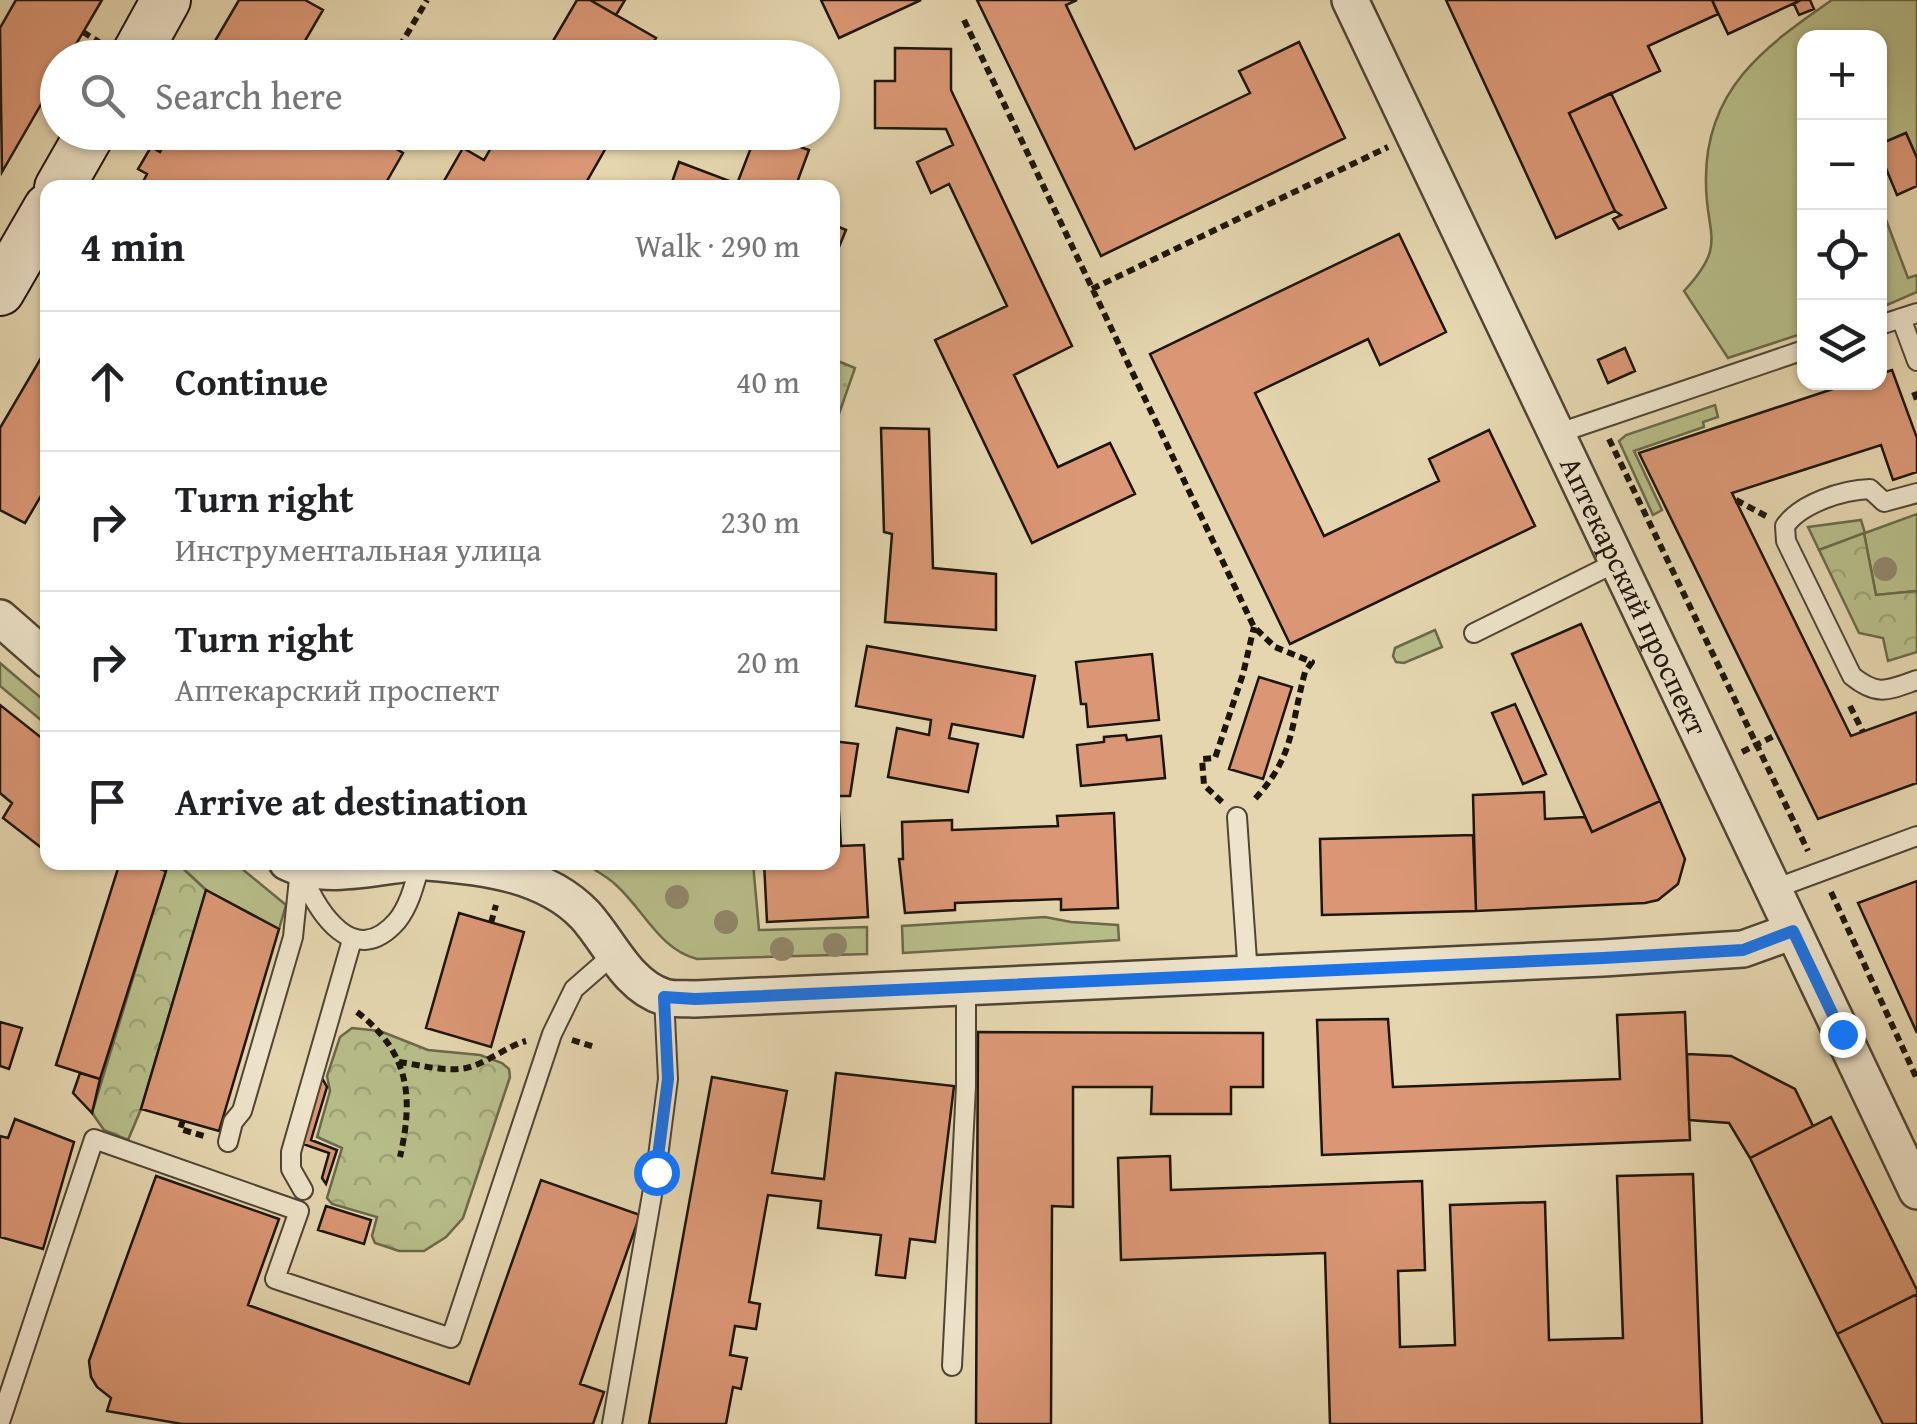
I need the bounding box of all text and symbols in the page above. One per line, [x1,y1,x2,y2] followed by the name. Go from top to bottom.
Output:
[1797,30,1887,390] map controls
[1797,30,1887,120] button: +
[40,40,840,150] search box
[155,67,343,123] text: Search here
[75,68,130,123] icon: search
[1797,120,1887,210] button: −
[1797,210,1887,300] button: locate
[80,215,185,276] text: 4 min
[635,222,800,269] text: Walk · 290 m
[1797,300,1887,390] button: layers
[175,353,328,409] text: Continue
[80,354,135,409] icon: ahead
[736,358,800,405] text: 40 m
[1549,449,1720,743] street label: Аптекарский проспект
[175,470,354,526] text: Turn right
[80,494,135,549] icon: right
[721,498,800,545] text: 230 m
[175,526,542,573] text: Инструментальная улица
[175,610,354,666] text: Turn right
[80,634,135,689] icon: right
[736,638,800,685] text: 20 m
[175,666,499,713] text: Аптекарский проспект
[175,773,528,829] text: Arrive at destination
[80,774,135,829] icon: arrive
[1820,1012,1866,1058] route end
[634,1150,680,1196] route start

